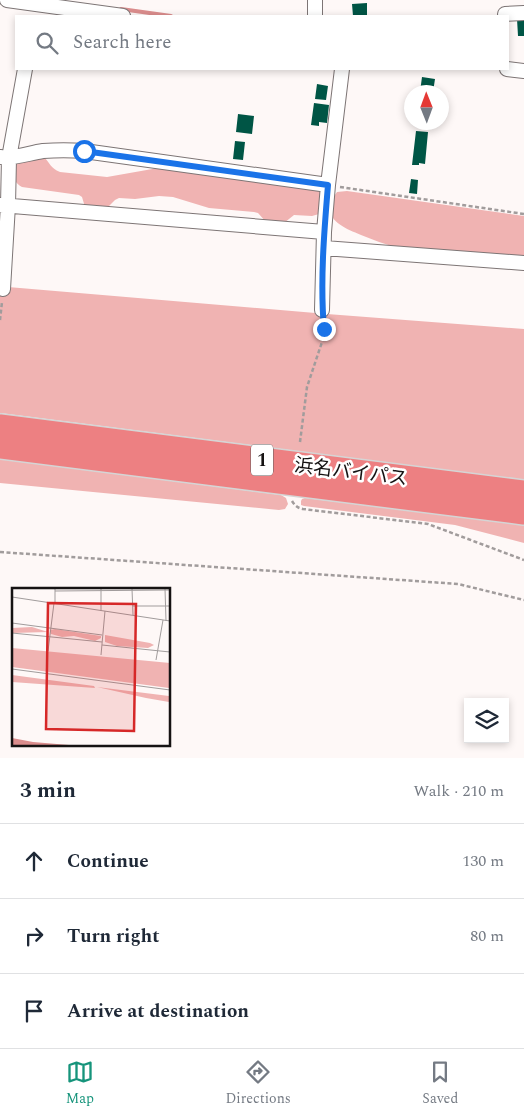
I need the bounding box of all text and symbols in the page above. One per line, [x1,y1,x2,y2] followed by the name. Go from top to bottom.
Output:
[15,15,509,70] search box
[73,28,172,57] text: Search here
[33,29,61,57] icon: search
[404,85,449,130] north arrow
[73,140,96,163] route start
[313,318,336,341] route end
[251,444,273,476] road number: 1
[293,451,409,494] street label: 浜名バイパス
[12,588,170,746] inset map
[464,698,509,743] map controls
[464,698,509,743] button: layers
[20,775,76,807] text: 3 min
[413,779,504,803] text: Walk · 210 m
[20,847,48,875] icon: ahead
[67,847,149,876] text: Continue
[462,849,504,873] text: 130 m
[20,922,48,950] icon: right
[67,922,160,951] text: Turn right
[470,924,504,948] text: 80 m
[20,997,48,1025] icon: arrive
[67,997,249,1026] text: Arrive at destination
[66,1058,94,1109] tab: Map
[225,1058,291,1109] tab: Directions
[422,1058,458,1109] tab: Saved

